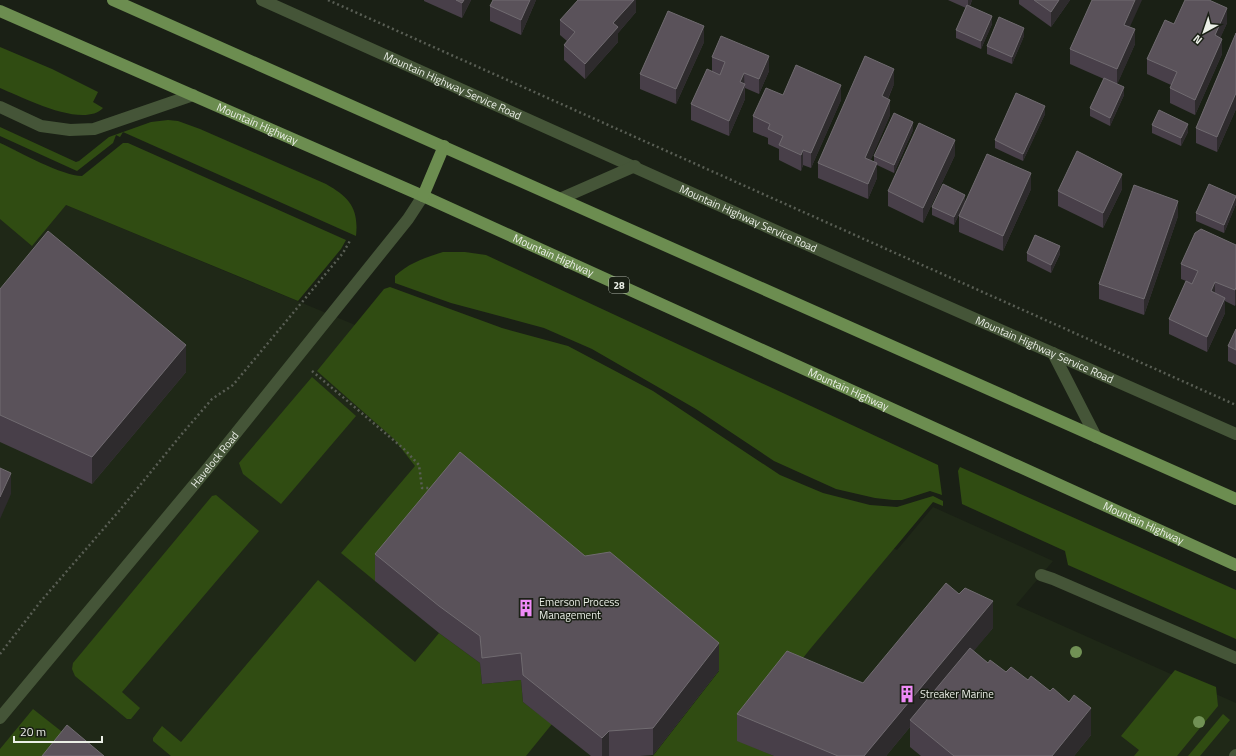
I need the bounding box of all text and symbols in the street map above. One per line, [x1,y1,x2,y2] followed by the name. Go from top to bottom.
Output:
[1184,12,1224,52] north arrow
[1190,31,1206,48] text: N
[381,48,524,124] street label: Mountain Highway Service Road
[214,99,301,149] street label: Mountain Highway
[677,180,820,256] street label: Mountain Highway Service Road
[510,230,597,281] street label: Mountain Highway
[609,277,629,293] road number: 28
[973,312,1116,387] street label: Mountain Highway Service Road
[805,364,892,415] street label: Mountain Highway
[187,428,243,491] street label: Havelock Road
[1100,498,1187,549] street label: Mountain Highway
[539,594,619,623] place label: Emerson Process Management
[516,598,536,618] building icon: Emerson Process Management
[897,684,917,704] building icon: Streaker Marine
[920,686,994,702] place label: Streaker Marine
[14,718,102,744] scale bar
[20,722,46,741] text: 20 m

